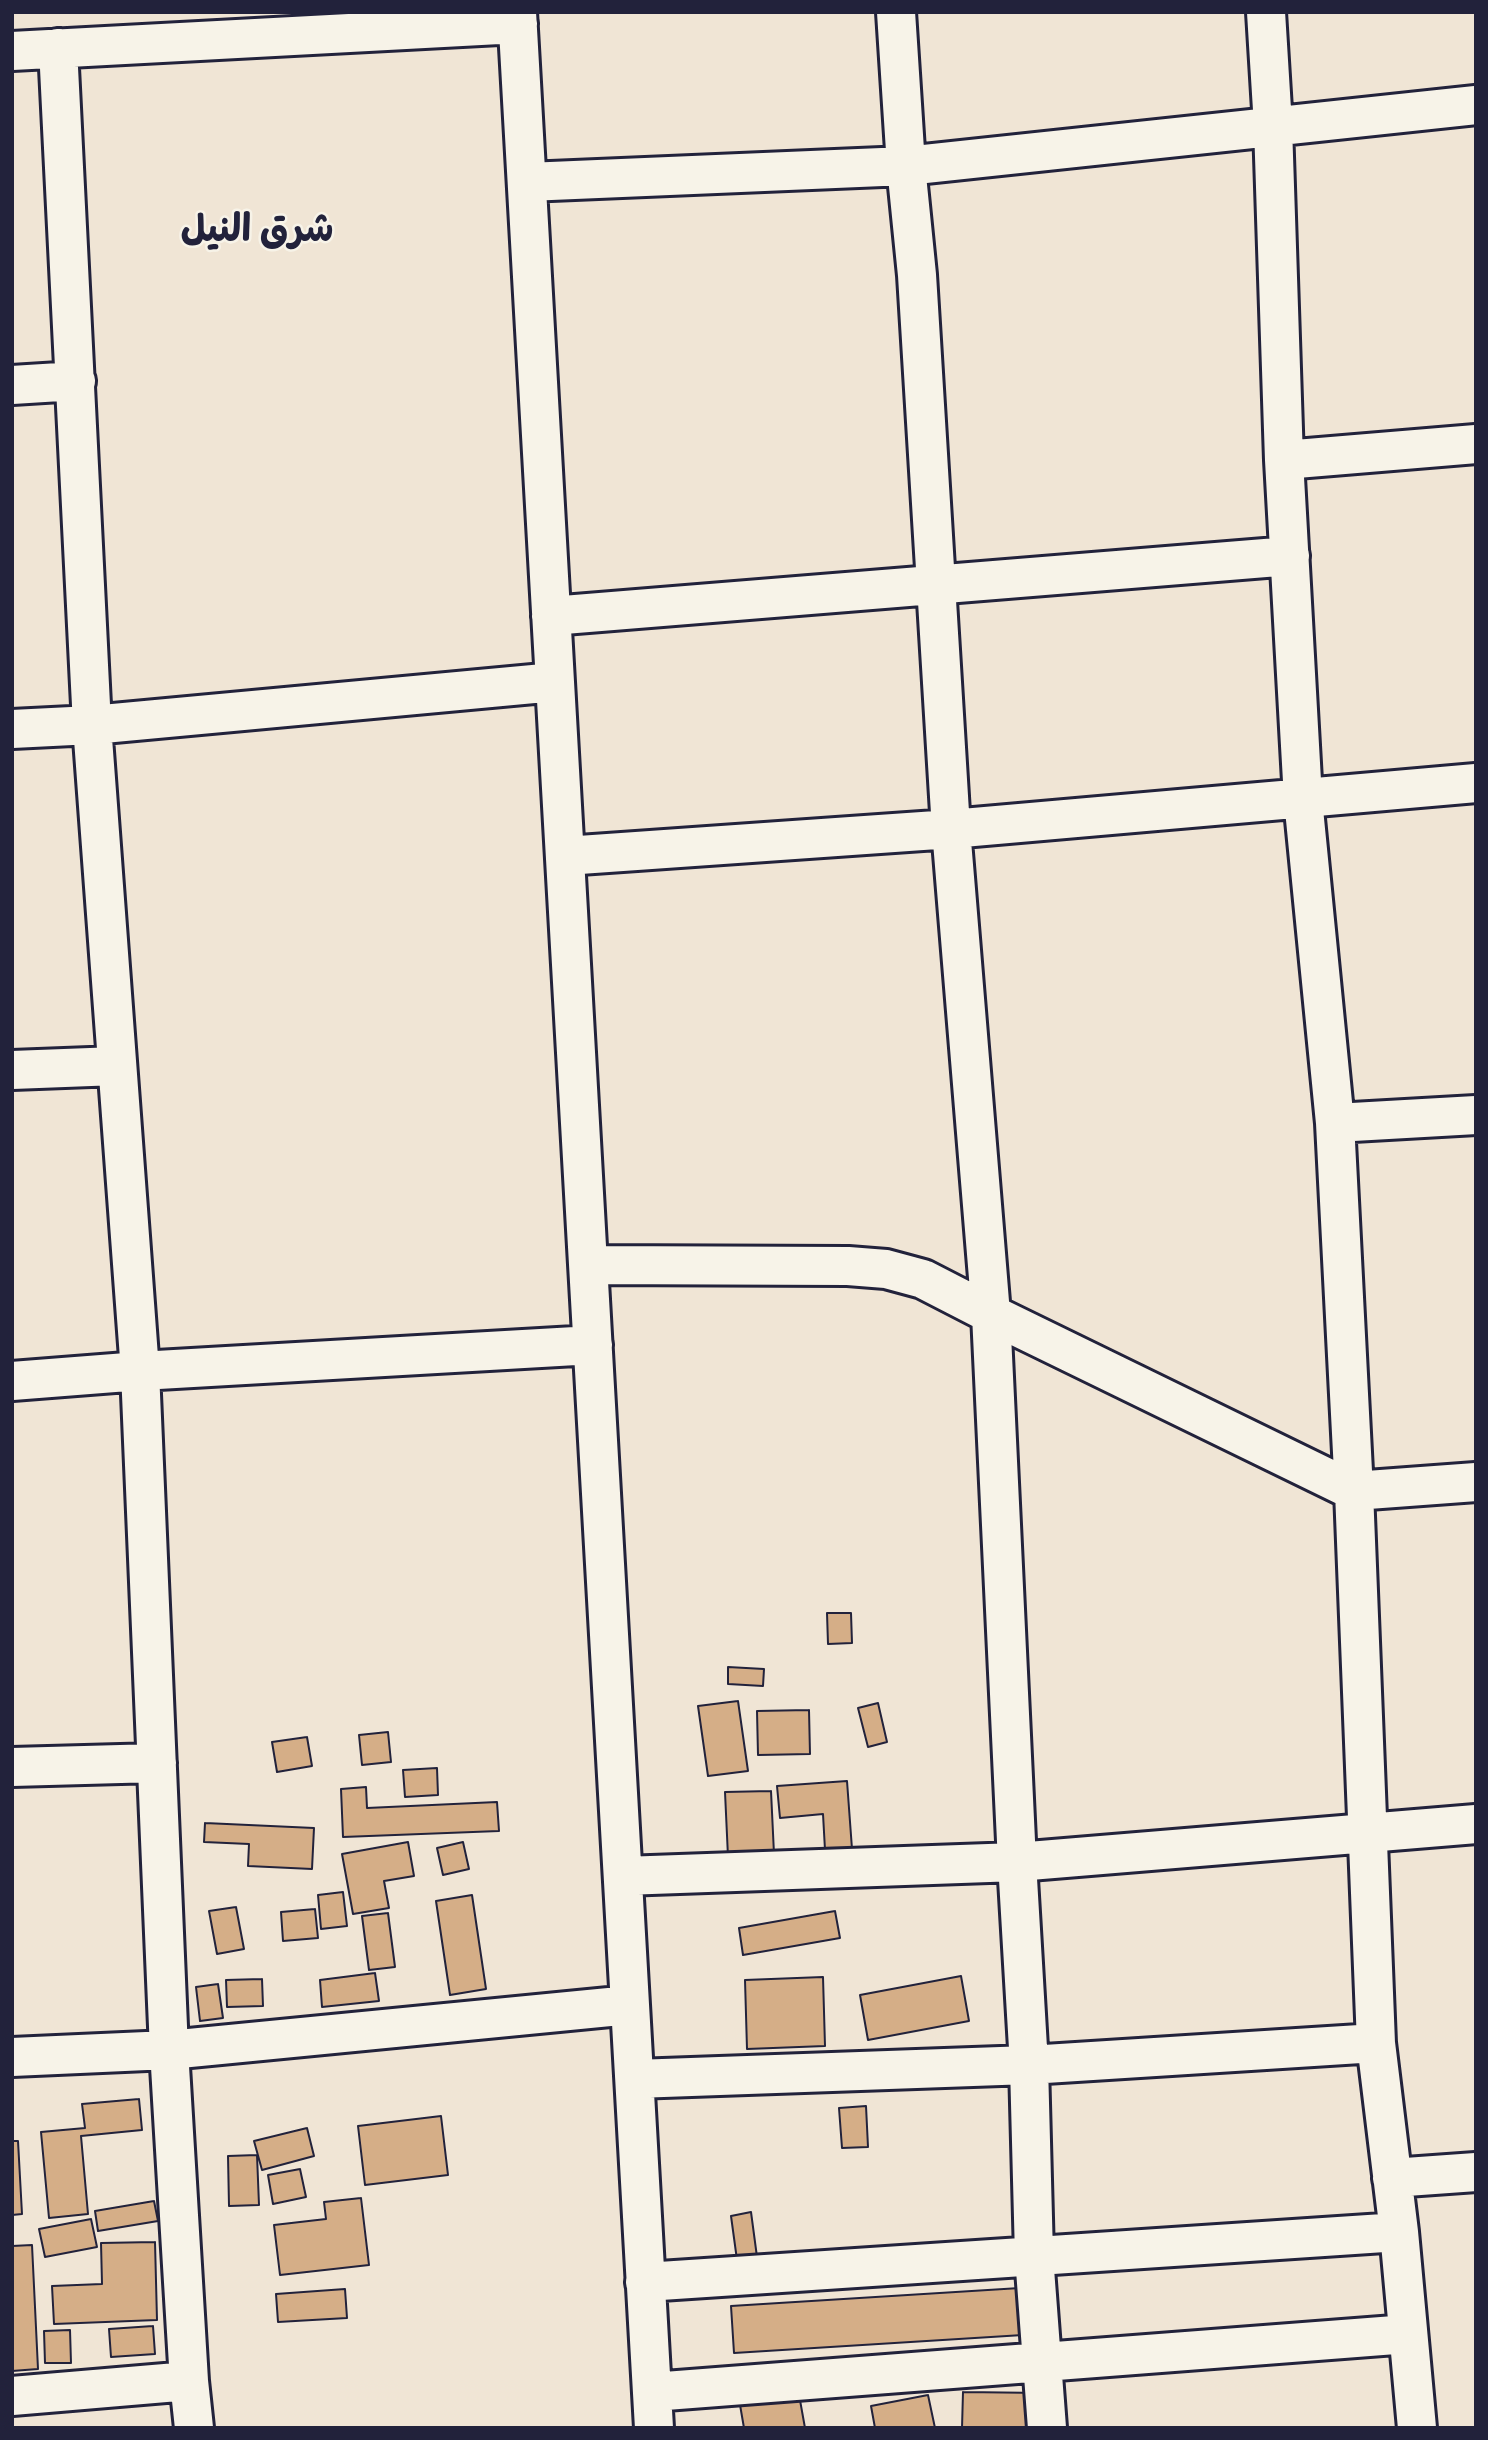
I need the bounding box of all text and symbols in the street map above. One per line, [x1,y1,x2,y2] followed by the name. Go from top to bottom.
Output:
[180,213,334,259] district label: شرق النيل

